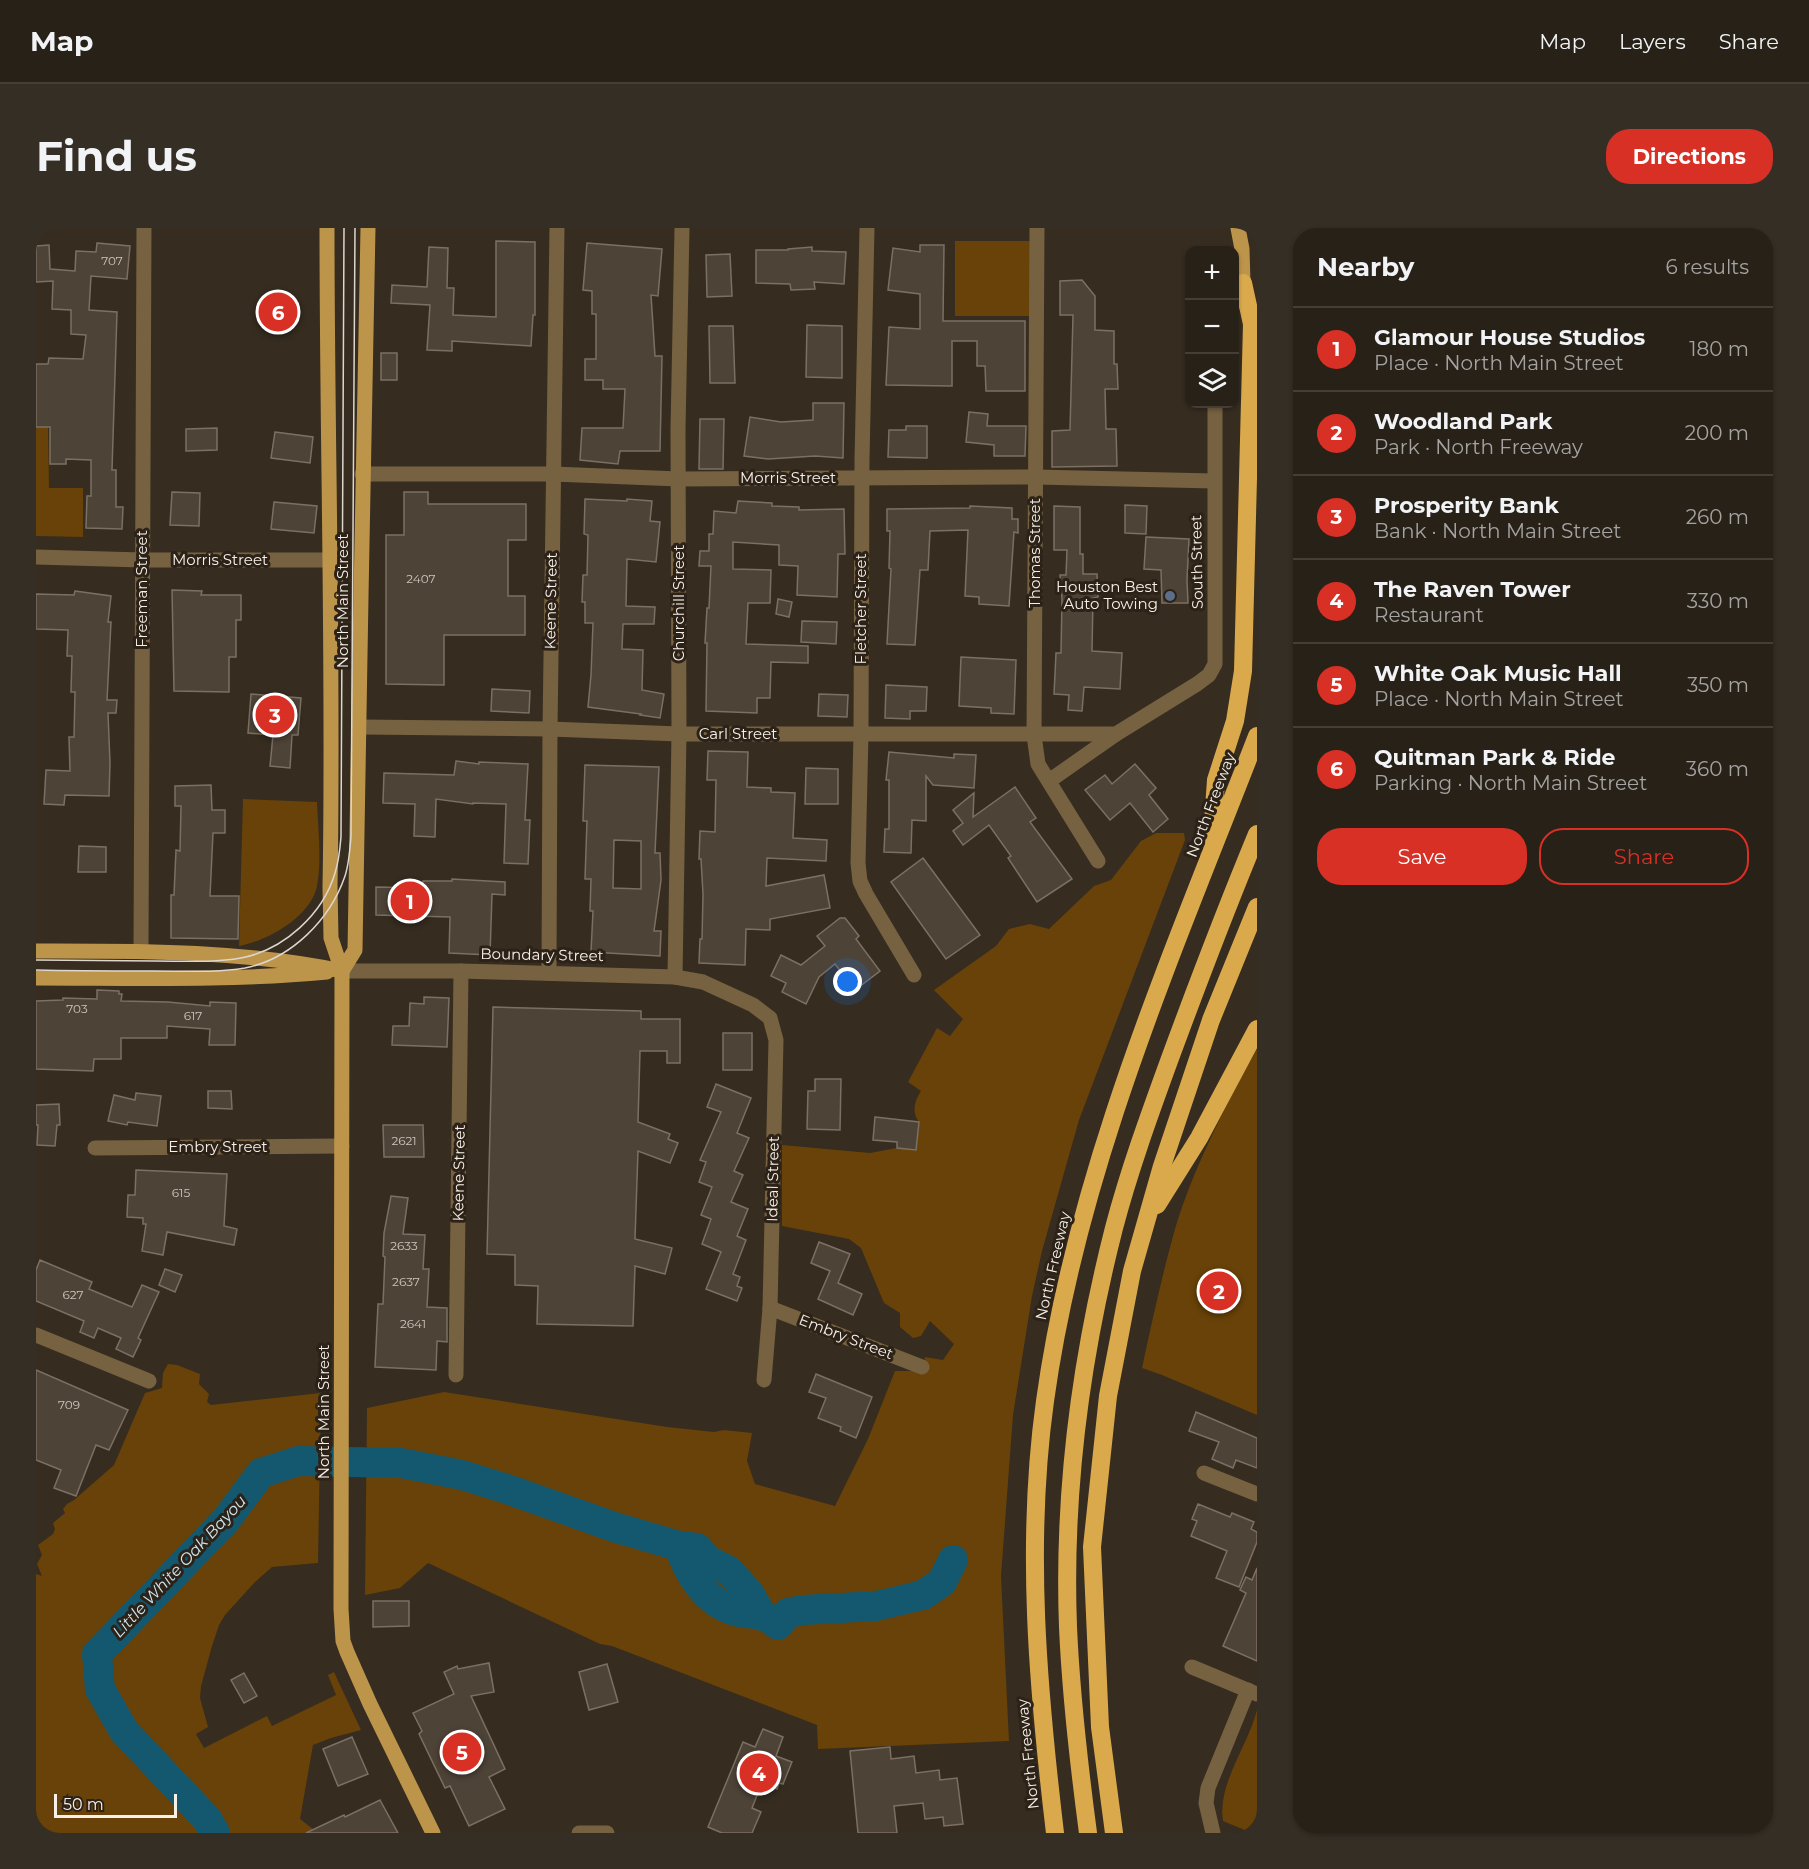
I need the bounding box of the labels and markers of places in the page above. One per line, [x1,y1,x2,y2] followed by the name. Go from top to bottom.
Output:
[258,290,298,334] pin: 6
[1056,577,1158,613] place label: Houston Best Auto Towing
[1163,589,1177,603] marker: Houston Best Auto Towing
[256,692,294,738] pin: 3
[390,878,430,924] pin: 1
[1200,1268,1238,1314] pin: 2
[442,1730,482,1774] pin: 5
[740,1750,778,1796] pin: 4

